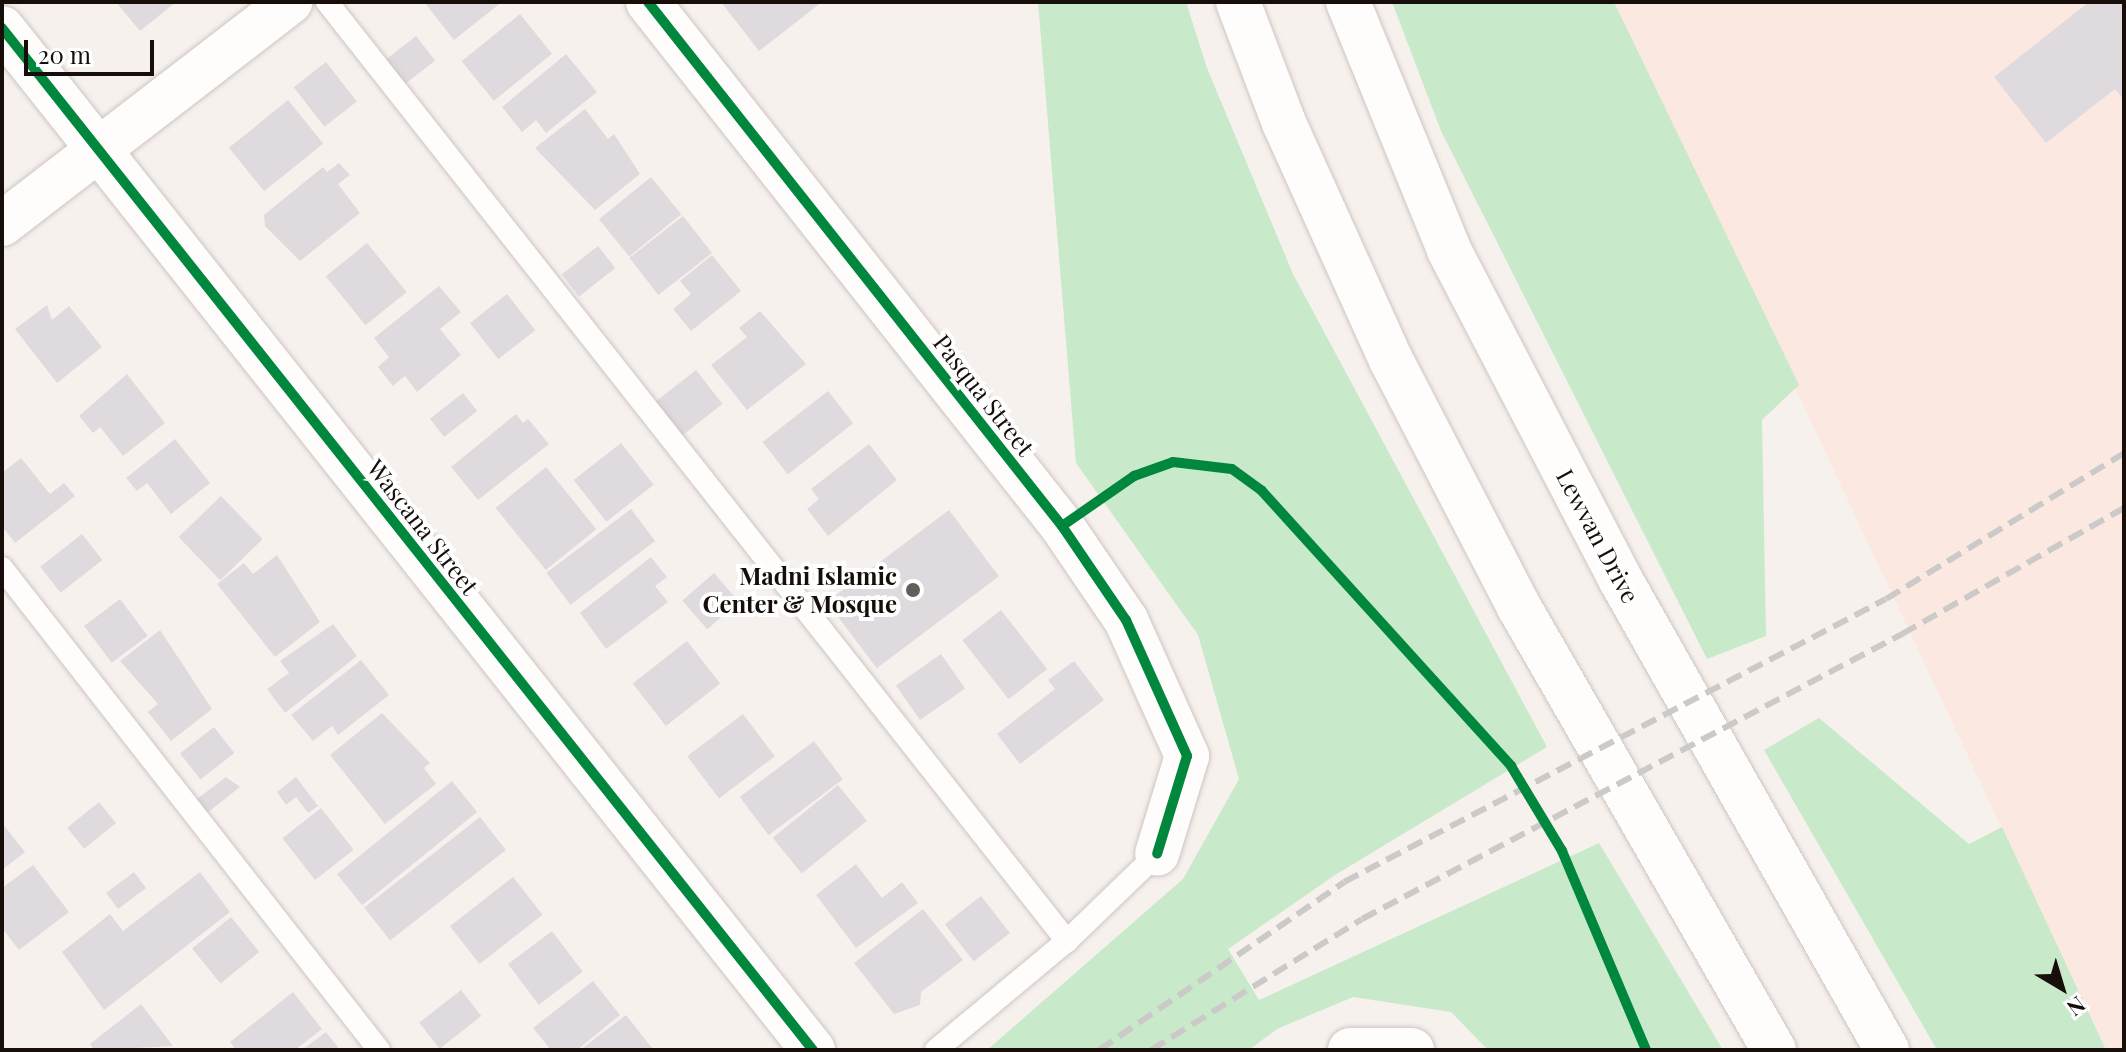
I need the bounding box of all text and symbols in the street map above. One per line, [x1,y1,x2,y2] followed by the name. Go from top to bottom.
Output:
[28,24,158,74] scale bar
[38,38,91,70] text: 20 m
[928,328,1040,462] street label: Pasqua Street
[361,454,485,600] street label: Wascana Street
[1551,464,1645,608] street label: Lewvan Drive
[702,562,897,618] place label: Madni Islamic Center & Mosque
[904,581,922,599] marker: Madni Islamic Center & Mosque
[2022,948,2102,1028] north arrow
[2061,990,2092,1024] text: N

